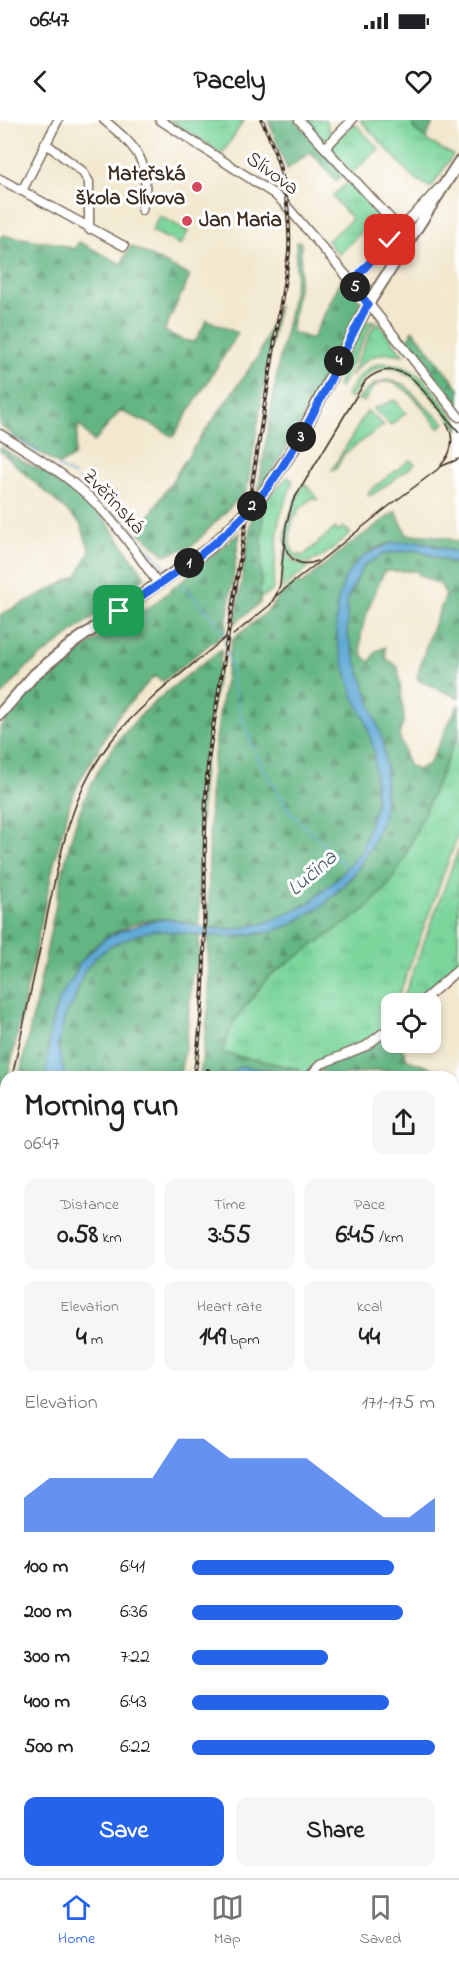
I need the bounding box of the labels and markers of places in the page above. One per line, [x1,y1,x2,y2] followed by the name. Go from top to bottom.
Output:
[75,160,185,214] place label: Mateřská škola Slívova
[190,180,204,194] marker: Mateřská škola Slívova
[199,206,282,236] place label: Jan Maria
[180,214,194,228] marker: Jan Maria
[364,214,415,265] pin
[340,272,370,302] pin: 5
[324,346,354,376] pin: 4
[286,422,316,452] pin: 3
[237,491,267,521] pin: 2
[174,548,204,578] pin: 1
[93,585,144,636] pin

